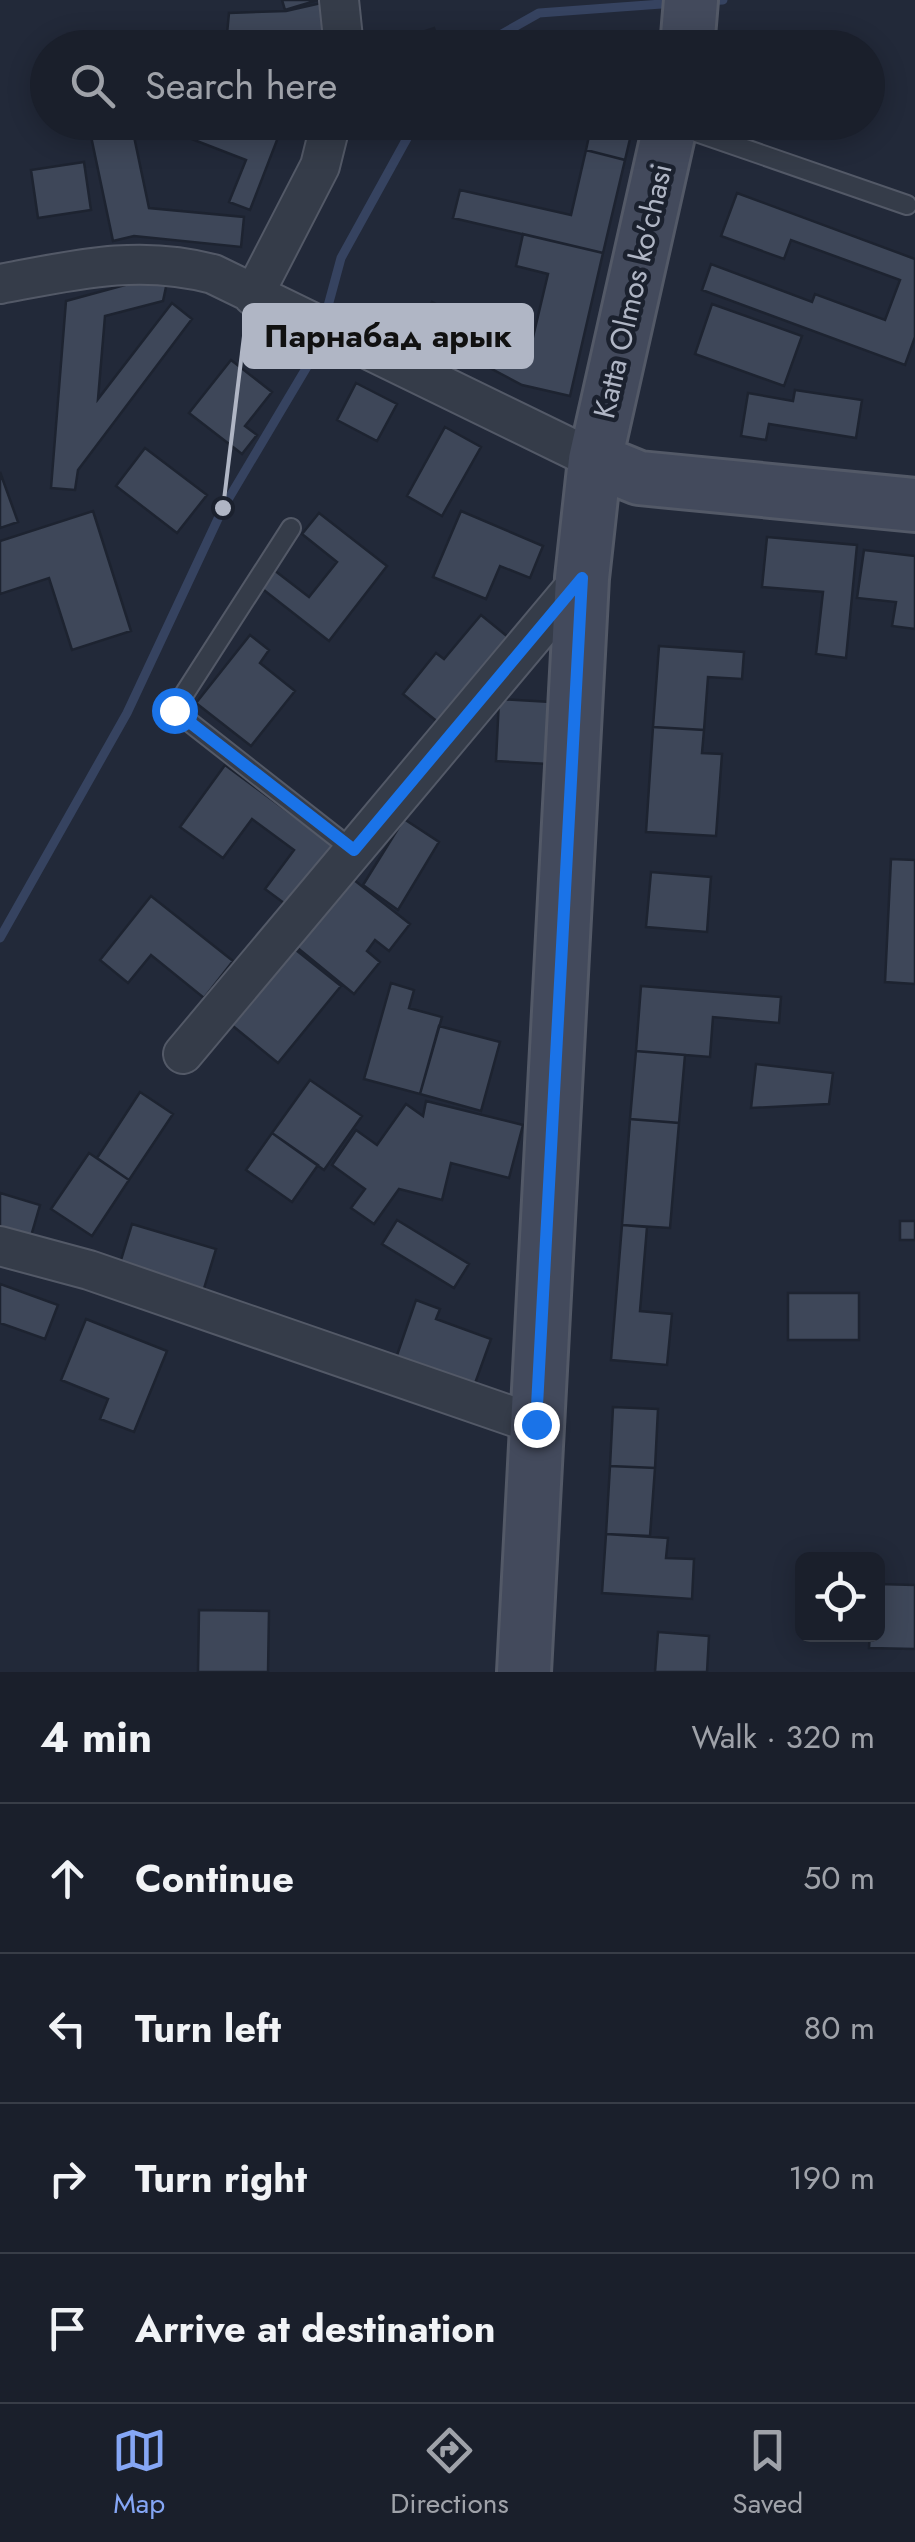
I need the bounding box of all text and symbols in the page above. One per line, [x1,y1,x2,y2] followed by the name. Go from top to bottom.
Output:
[30,30,885,140] search box
[65,58,120,113] icon: search
[145,58,337,113] text: Search here
[582,159,683,423] street label: Katta Olmos ko'chasi
[244,305,532,367] callout: Парнабад арык
[264,313,513,359] text: Парнабад арык
[152,688,198,734] route start
[514,1402,560,1448] route end
[795,1552,885,1642] map controls
[795,1552,885,1642] button: locate
[40,1707,152,1768] text: 4 min
[691,1714,875,1760] text: Walk · 320 m
[40,1851,95,1906] icon: ahead
[135,1851,294,1906] text: Continue
[803,1855,875,1901] text: 50 m
[40,2001,95,2056] icon: left
[135,2001,281,2056] text: Turn left
[804,2005,875,2051] text: 80 m
[40,2151,95,2206] icon: right
[135,2151,307,2206] text: Turn right
[788,2155,875,2201] text: 190 m
[40,2301,95,2356] icon: arrive
[135,2301,496,2356] text: Arrive at destination
[112,2423,167,2524] tab: Map
[390,2423,509,2524] tab: Directions
[732,2423,803,2524] tab: Saved

